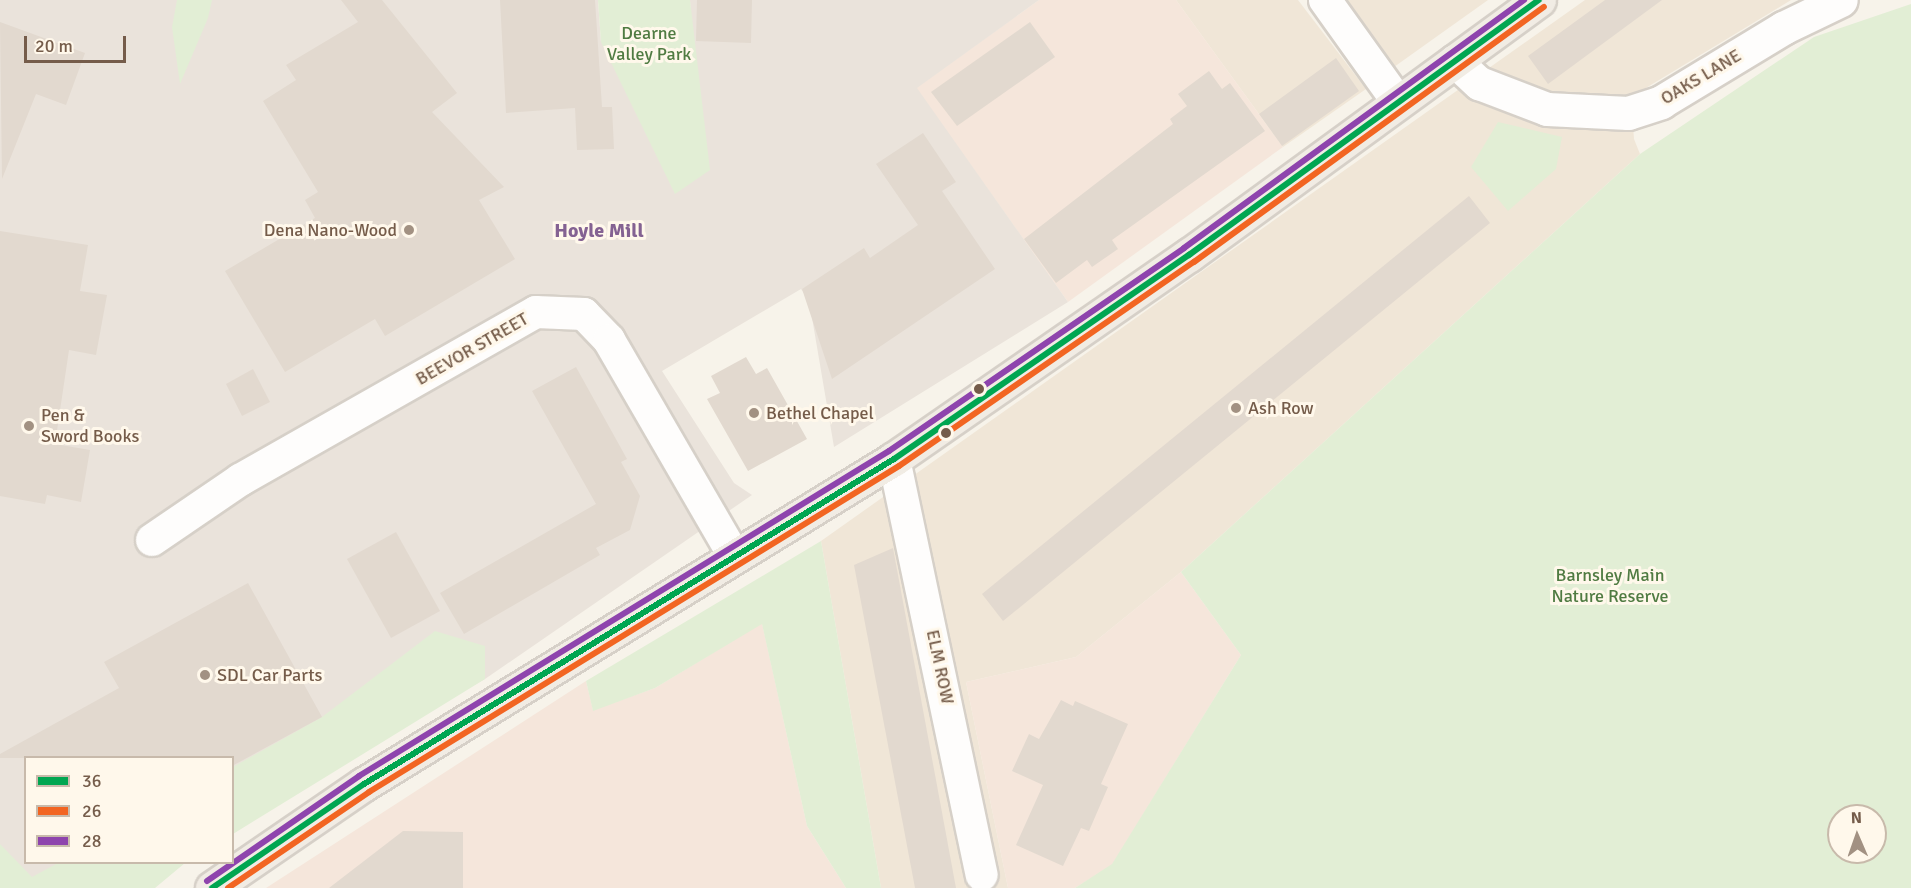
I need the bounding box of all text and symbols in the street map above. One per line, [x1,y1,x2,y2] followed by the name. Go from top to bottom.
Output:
[607,23,691,66] park label: Dearne Valley Park
[27,24,129,62] scale bar
[35,35,73,57] text: 20 m
[1657,45,1745,109] street label: OAKS LANE
[554,218,644,242] district label: Hoyle Mill
[264,219,397,241] place label: Dena Nano-Wood
[402,223,416,237] marker: Dena Nano-Wood
[412,308,532,390] street label: BEEVOR STREET
[973,383,985,395] unlabelled marker
[1248,397,1313,419] place label: Ash Row
[1229,401,1243,415] marker: Ash Row
[766,402,874,424] place label: Bethel Chapel
[41,405,139,448] place label: Pen & Sword Books
[747,406,761,420] marker: Bethel Chapel
[22,419,36,433] marker: Pen & Sword Books
[940,427,952,439] unlabelled marker
[1551,565,1669,608] park label: Barnsley Main Nature Reserve
[922,628,958,706] street label: ELM ROW
[217,664,322,686] place label: SDL Car Parts
[198,668,212,682] marker: SDL Car Parts
[24,756,234,864] legend
[82,770,101,792] text: 36
[82,800,101,822] text: 26
[1827,804,1887,864] north arrow
[1851,808,1862,828] text: N
[82,830,101,852] text: 28

